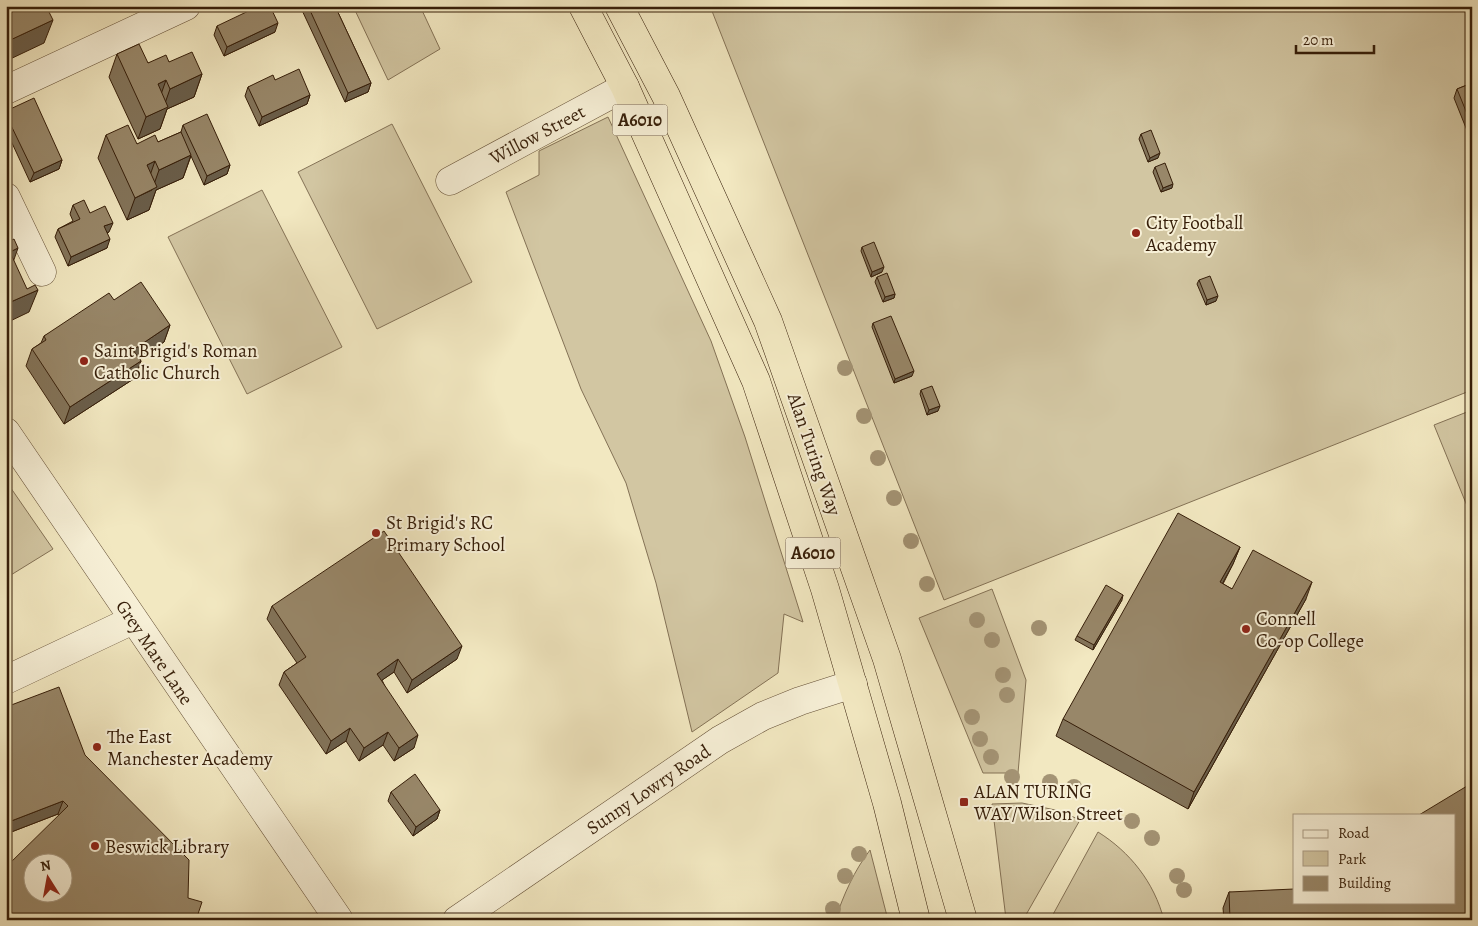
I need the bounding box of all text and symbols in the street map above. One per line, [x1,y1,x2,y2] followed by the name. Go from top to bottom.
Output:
[1296,22,1373,54] scale bar
[1303,30,1334,50] text: 20 m
[484,99,590,171] street label: Willow Street
[612,104,668,136] road number: A6010
[1145,210,1244,258] place label: City Football Academy
[1130,227,1142,239] marker: City Football Academy
[94,338,258,386] place label: Saint Brigid's Roman Catholic Church
[78,355,90,367] marker: Saint Brigid's Roman Catholic Church
[781,389,847,520] street label: Alan Turing Way
[386,510,505,558] place label: St Brigid's RC Primary School
[370,527,382,539] marker: St Brigid's RC Primary School
[786,538,840,568] road number: A6010
[109,595,199,710] street label: Grey Mare Lane
[1256,606,1364,654] place label: Connell Co-op College
[1240,623,1252,635] marker: Connell Co-op College
[107,724,273,772] place label: The East Manchester Academy
[581,738,716,841] street label: Sunny Lowry Road
[91,741,103,753] marker: The East Manchester Academy
[973,779,1123,827] place label: ALAN TURING WAY/Wilson Street
[958,796,970,808] marker: ALAN TURING WAY/Wilson Street
[1293,814,1456,904] legend
[1338,823,1370,843] text: Road
[105,834,229,860] place label: Beswick Library
[89,840,101,852] marker: Beswick Library
[1338,849,1367,869] text: Park
[22,854,72,904] north arrow
[39,855,52,876] text: N
[1338,873,1391,893] text: Building

